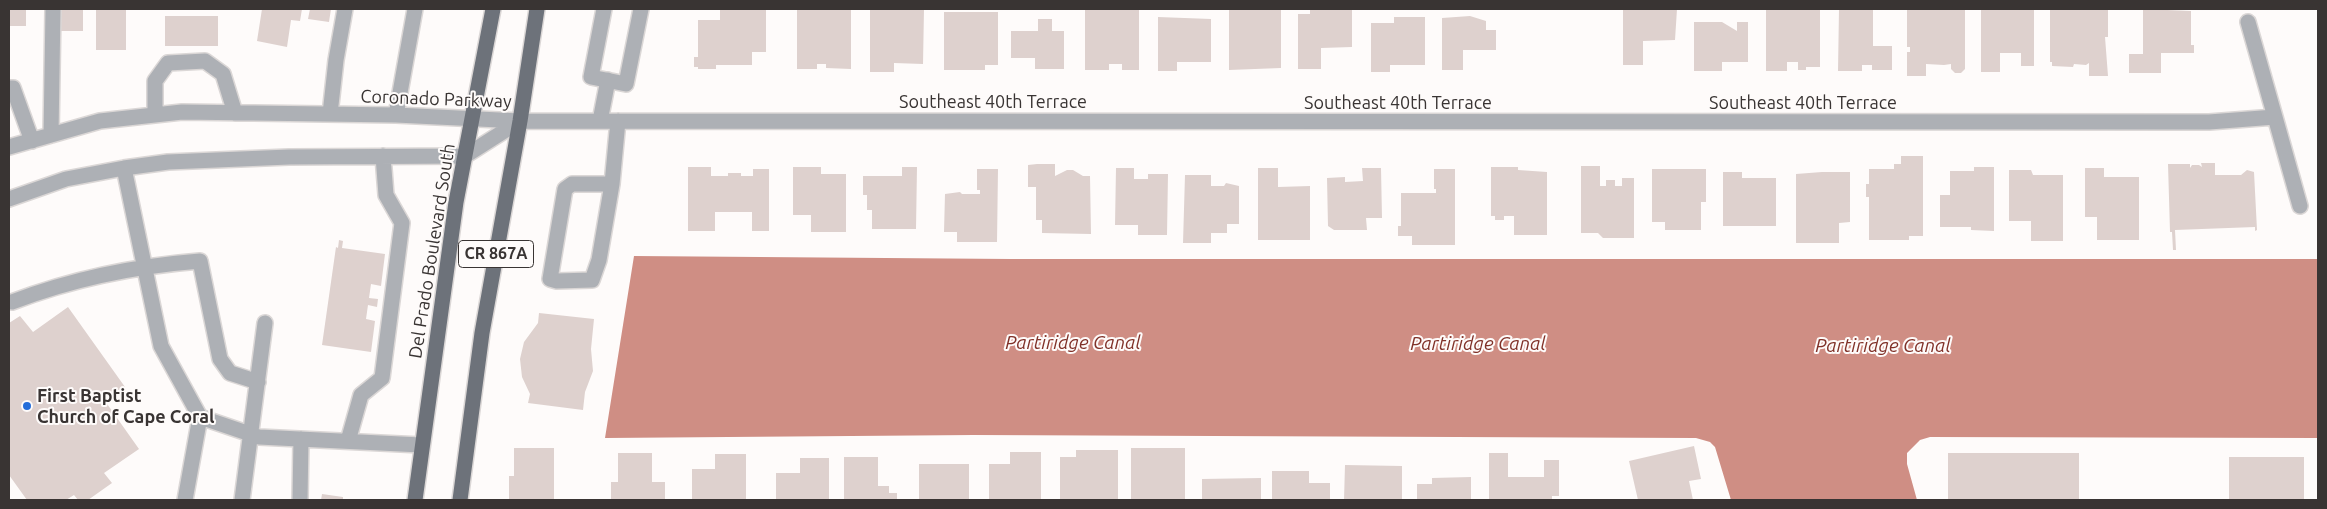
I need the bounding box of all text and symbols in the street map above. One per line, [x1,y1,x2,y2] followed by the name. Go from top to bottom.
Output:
[360,86,512,112] street label: Coronado Parkway
[899,91,1087,113] street label: Southeast 40th Terrace
[1304,92,1492,114] street label: Southeast 40th Terrace
[1709,92,1897,114] street label: Southeast 40th Terrace
[404,142,460,360] street label: Del Prado Boulevard South
[458,240,534,268] road number: CR 867A
[1005,332,1141,354] water label: Partiridge Canal
[1410,333,1546,355] water label: Partiridge Canal
[1815,335,1951,357] water label: Partiridge Canal
[37,385,214,428] place label: First Baptist Church of Cape Coral
[21,400,33,412] marker: First Baptist Church of Cape Coral

